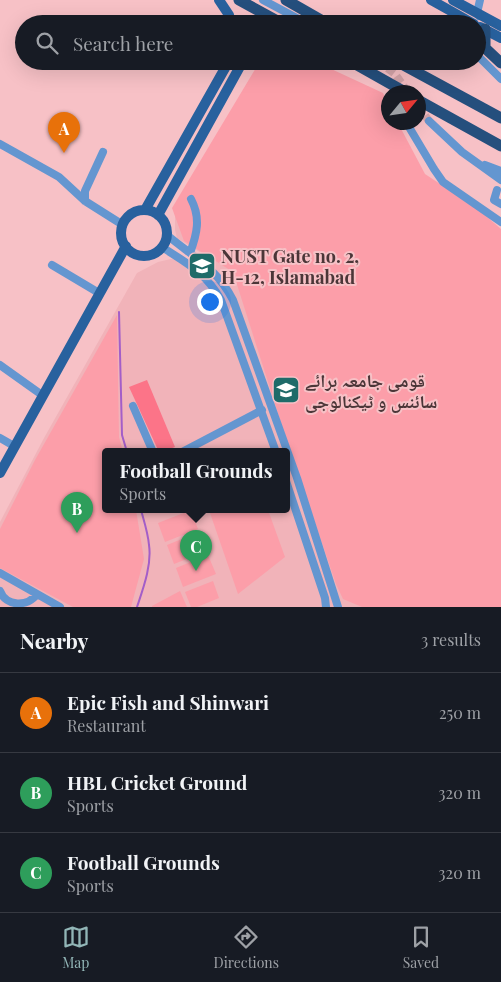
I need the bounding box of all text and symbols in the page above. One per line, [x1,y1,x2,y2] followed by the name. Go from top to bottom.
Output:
[15,15,486,70] search box
[33,29,61,57] icon: search
[73,30,173,56] text: Search here
[381,85,426,130] north arrow
[48,112,80,153] pin: A
[221,244,359,289] place label: NUST Gate no. 2, H-12, Islamabad
[187,251,217,281] school or university icon: NUST Gate no. 2, H-12, Islamabad
[197,289,223,315] your location
[305,368,437,413] place label: قومی جامعہ برائے سائنس و ٹیکنالوجی
[271,375,301,405] school or university icon: قومی جامعہ برائے سائنس و ٹیکنالوجی
[102,448,290,513] popup
[120,457,272,483] text: Football Grounds
[120,483,166,504] text: Sports
[61,492,93,533] pin: B
[180,530,212,571] pin: C
[20,626,89,654] text: Nearby
[421,629,481,650] text: 3 results
[67,689,269,715] text: Epic Fish and Shinwari
[31,702,41,723] text: A
[439,702,481,723] text: 250 m
[67,715,146,736] text: Restaurant
[67,769,247,795] text: HBL Cricket Ground
[31,782,41,803] text: B
[438,782,481,803] text: 320 m
[67,795,114,816] text: Sports
[67,849,220,875] text: Football Grounds
[30,862,42,883] text: C
[438,862,481,883] text: 320 m
[67,875,114,896] text: Sports
[62,923,90,972] tab: Map
[214,923,279,972] tab: Directions
[403,923,439,972] tab: Saved

